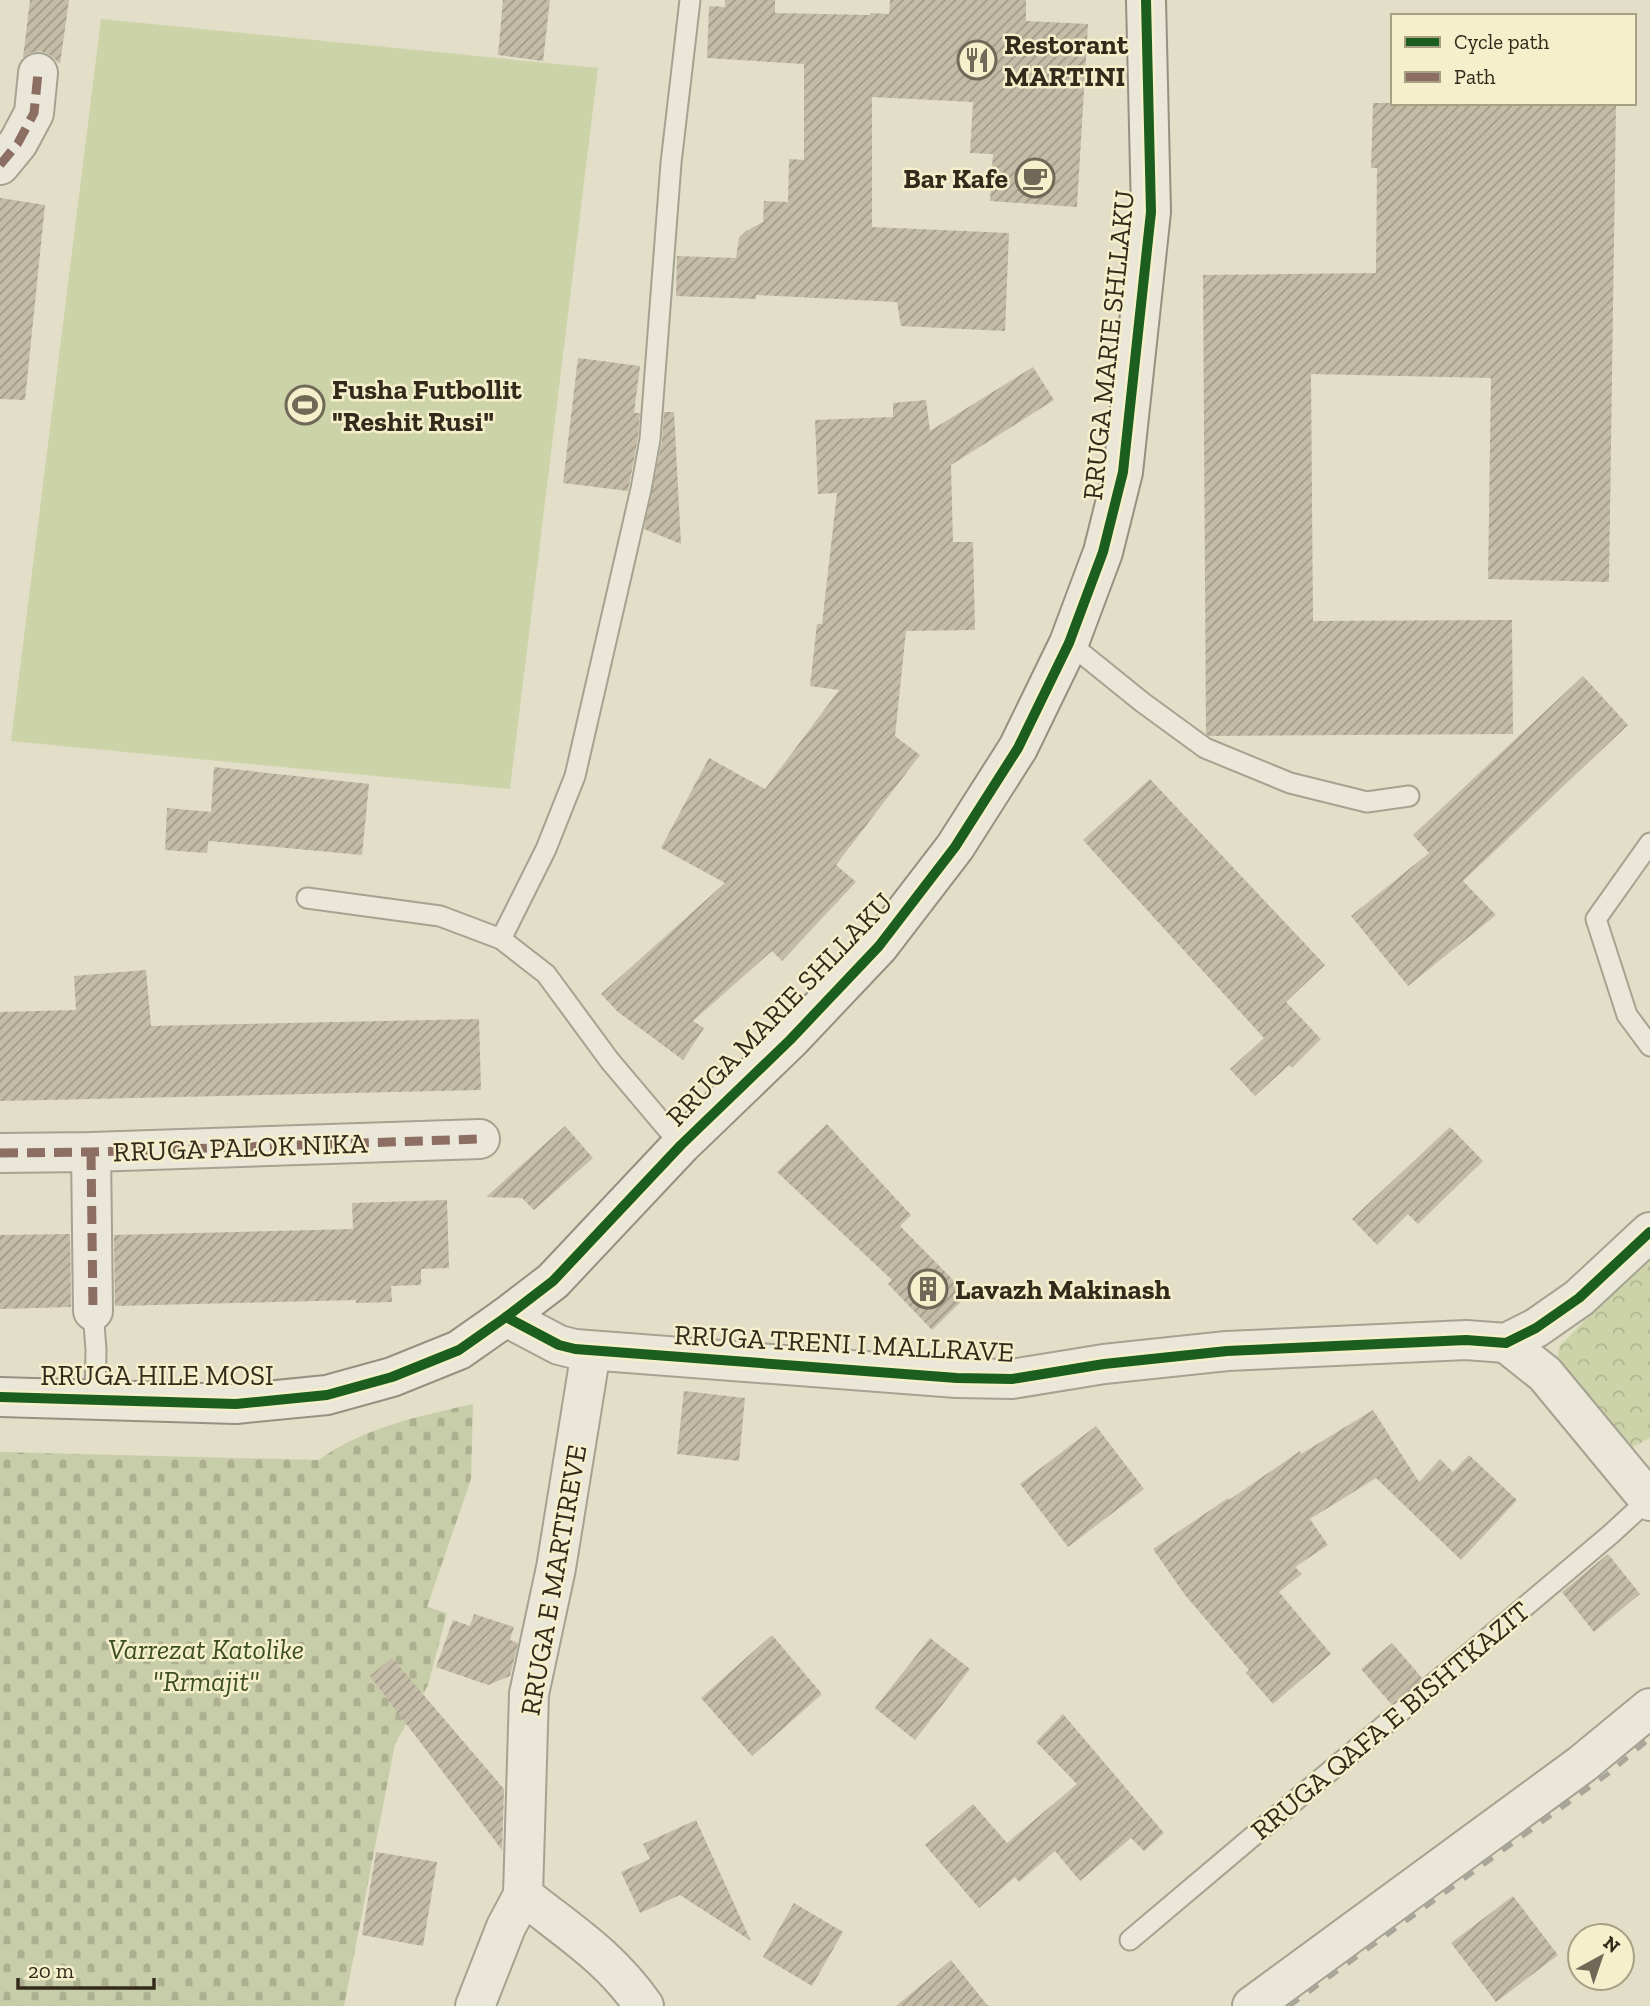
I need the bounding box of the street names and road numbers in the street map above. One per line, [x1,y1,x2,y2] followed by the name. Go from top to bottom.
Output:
[1076,188,1141,502] street label: RRUGA MARIE SHLLAKU
[659,886,899,1133] street label: RRUGA MARIE SHLLAKU
[112,1127,369,1168] street label: RRUGA PALOK NIKA
[673,1318,1015,1369] street label: RRUGA TRENI I MALLRAVE
[40,1359,274,1392] street label: RRUGA HILE MOSI
[513,1442,594,1718] street label: RRUGA E MARTIREVE
[1244,1594,1536,1847] street label: RRUGA QAFA E BISHTKAZIT

